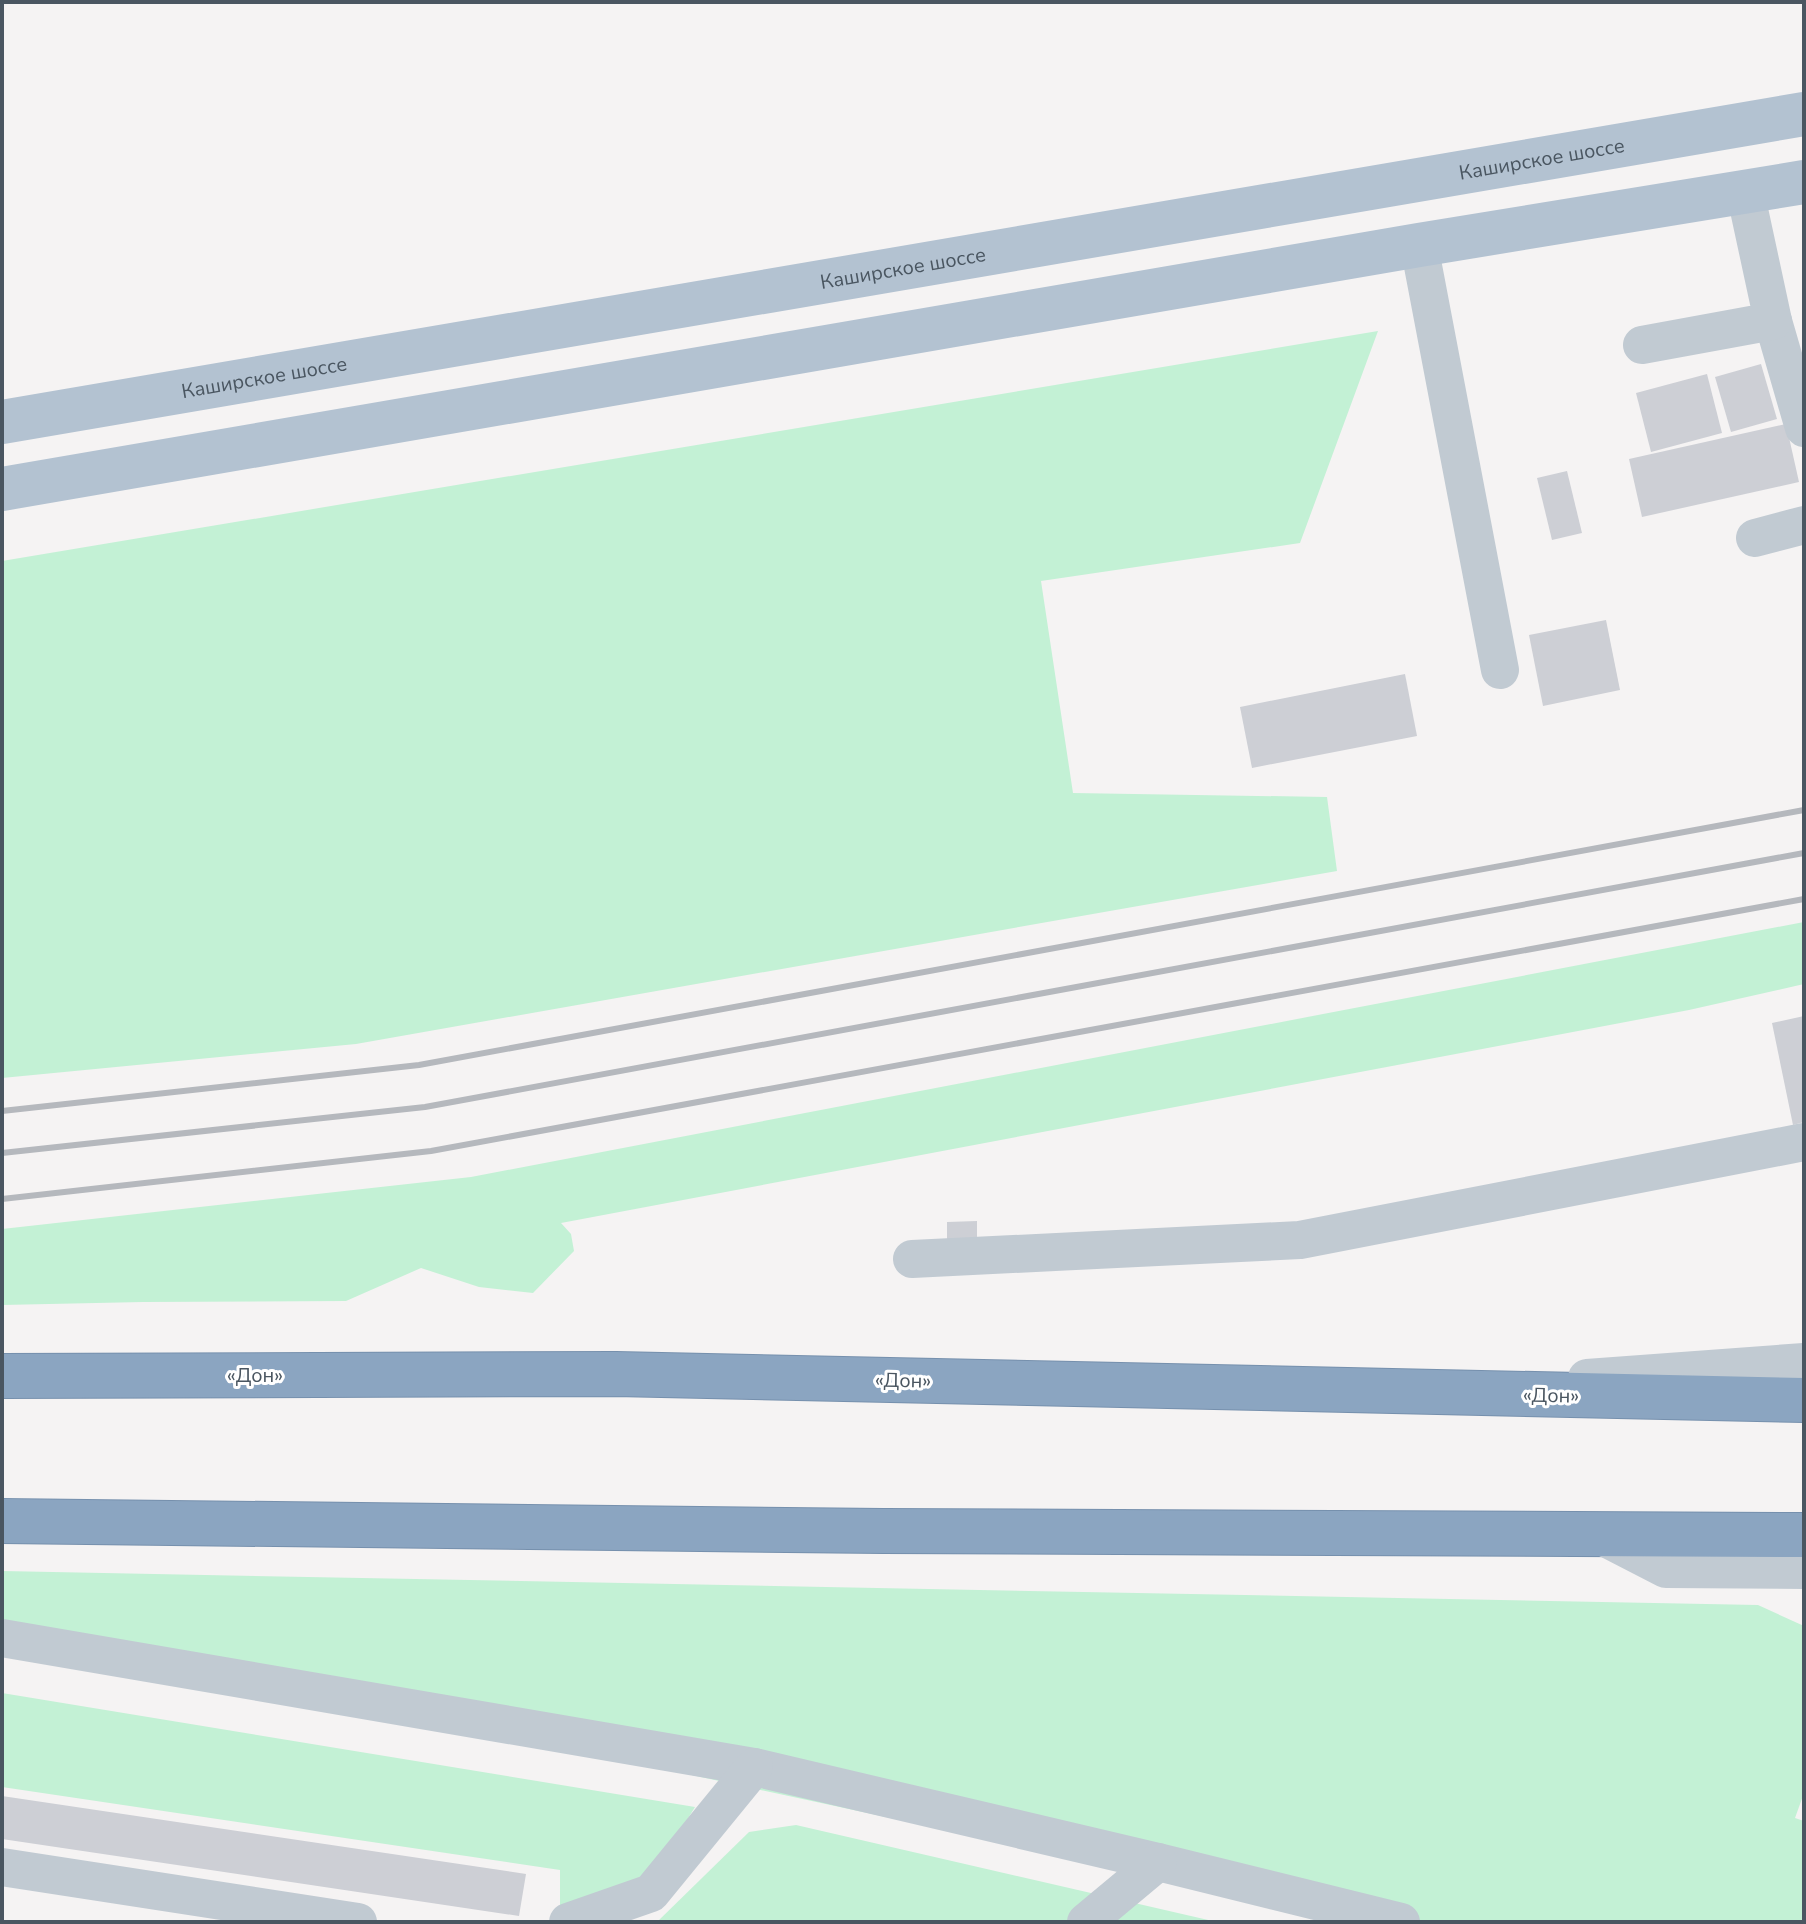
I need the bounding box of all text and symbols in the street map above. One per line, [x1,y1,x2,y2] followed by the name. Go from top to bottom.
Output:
[1457,132,1627,187] street label: Каширское шоссе
[818,241,988,296] street label: Каширское шоссе
[179,350,349,405] street label: Каширское шоссе
[227,1362,283,1389] street label: «Дон»
[875,1367,931,1394] street label: «Дон»
[1523,1382,1579,1409] street label: «Дон»

